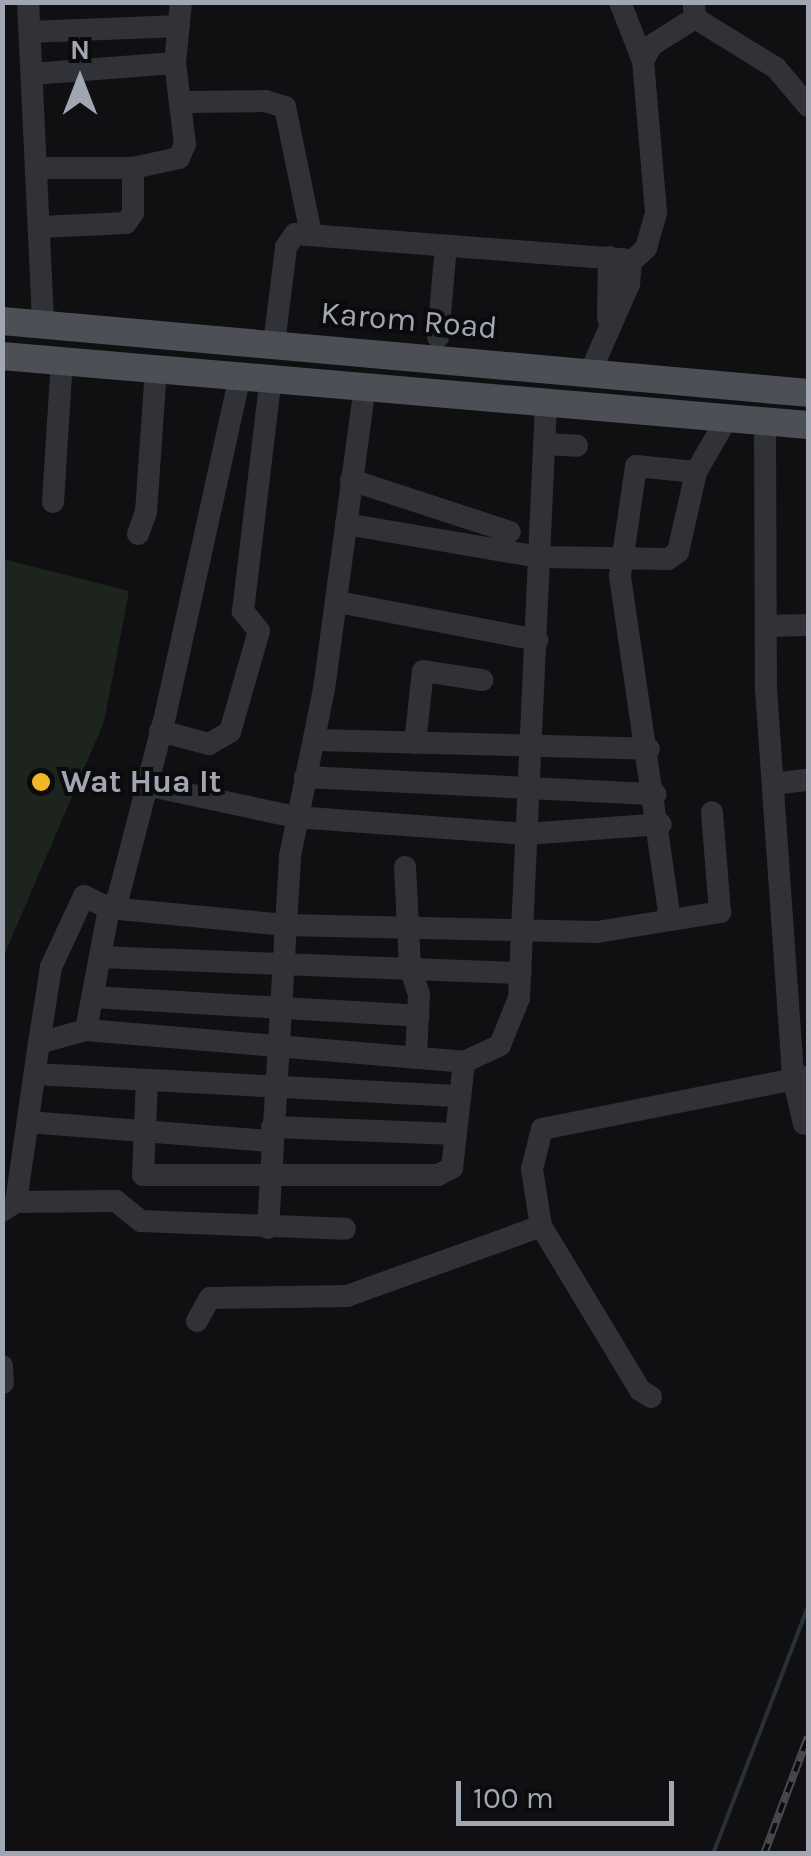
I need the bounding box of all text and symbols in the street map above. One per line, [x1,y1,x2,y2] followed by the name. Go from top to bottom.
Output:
[30,30,130,130] north arrow
[70,33,90,66] text: N
[319,294,499,348] street label: Karom Road
[61,763,221,801] place label: Wat Hua It
[30,771,52,793] marker: Wat Hua It
[461,1761,678,1823] scale bar
[473,1780,554,1816] text: 100 m

